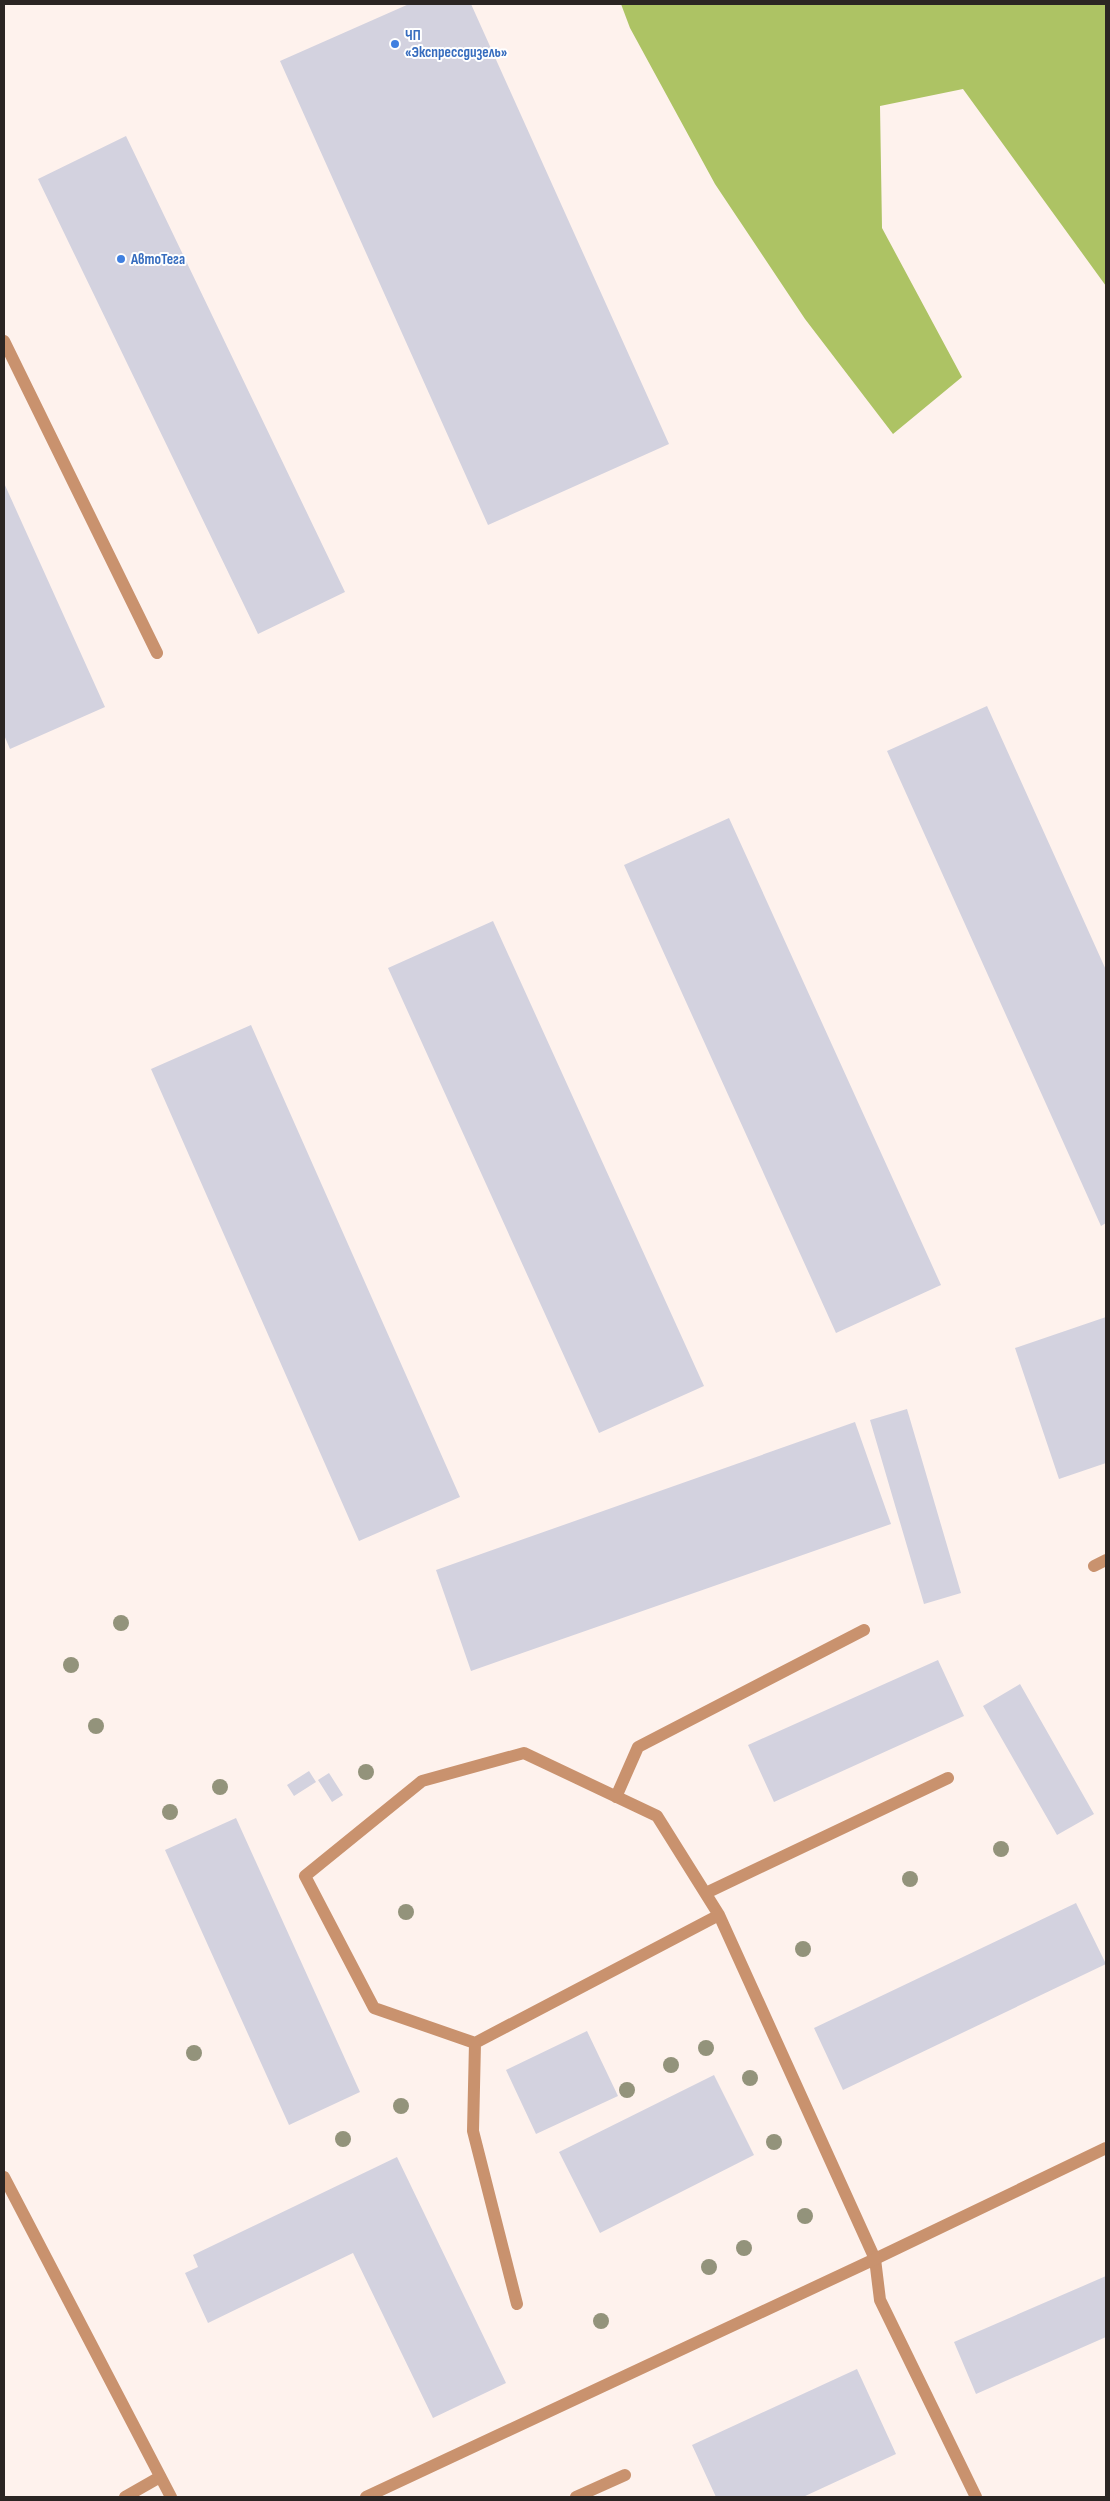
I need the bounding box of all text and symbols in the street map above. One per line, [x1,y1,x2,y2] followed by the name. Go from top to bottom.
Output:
[405,26,508,62] place label: ЧП «Экспрессдизель»
[389,38,401,50] marker: ЧП «Экспрессдизель»
[130,250,185,269] place label: АвтоТега
[115,253,127,265] marker: АвтоТега

